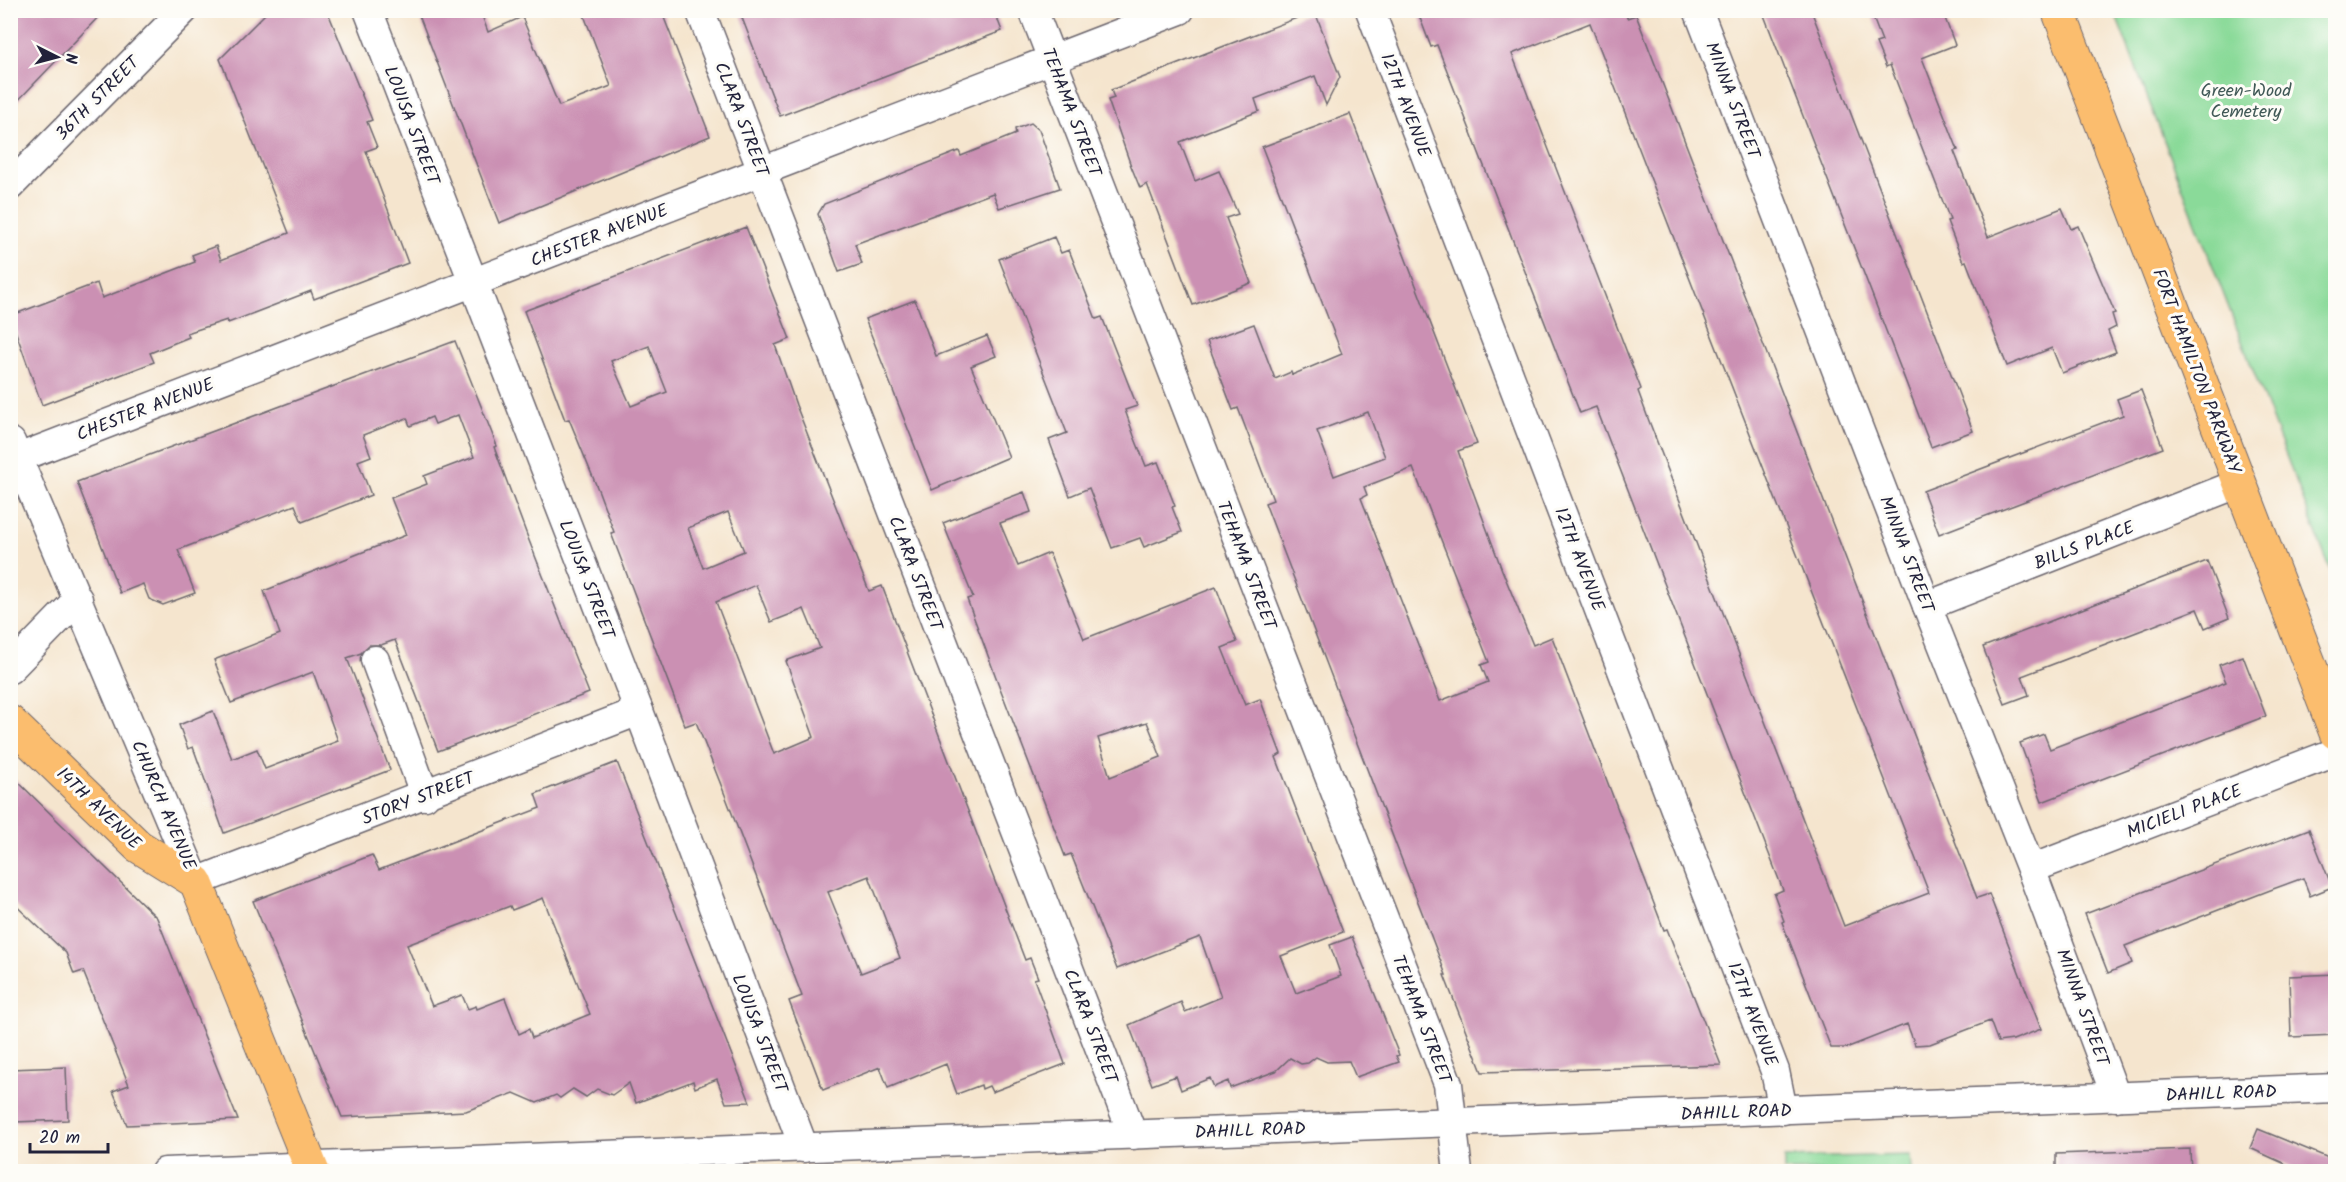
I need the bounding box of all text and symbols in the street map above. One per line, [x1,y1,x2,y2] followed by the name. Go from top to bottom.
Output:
[27,27,87,87] north arrow
[1696,38,1768,164] street label: MINNA STREET
[1033,44,1109,182] street label: TEHAMA STREET
[49,49,148,148] street label: 36TH STREET
[1371,49,1438,162] street label: 12TH AVENUE
[57,52,83,65] text: N
[705,58,776,182] street label: CLARA STREET
[375,62,447,191] street label: LOUISA STREET
[2201,77,2292,127] park label: Green-Wood Cemetery
[526,197,673,276] street label: CHESTER AVENUE
[2143,265,2248,479] street label: FORT HAMILTON PARKWAY
[72,371,219,450] street label: CHESTER AVENUE
[1870,492,1942,618] street label: MINNA STREET
[1208,497,1284,635] street label: TEHAMA STREET
[1545,503,1612,616] street label: 12TH AVENUE
[879,512,950,636] street label: CLARA STREET
[2030,514,2139,579] street label: BILLS PLACE
[550,516,622,645] street label: LOUISA STREET
[122,736,203,876] street label: CHURCH AVENUE
[49,761,148,858] street label: 14TH AVENUE
[358,764,480,834] street label: STORY STREET
[2123,777,2247,848] street label: MICIELI PLACE
[2047,945,2117,1071] street label: MINNA STREET
[1383,951,1459,1089] street label: TEHAMA STREET
[1718,958,1785,1071] street label: 12TH AVENUE
[1054,965,1125,1089] street label: CLARA STREET
[723,970,795,1099] street label: LOUISA STREET
[2165,1078,2277,1111] street label: DAHILL ROAD
[1680,1097,1792,1130] street label: DAHILL ROAD
[1194,1115,1306,1148] street label: DAHILL ROAD
[30,1116,108,1154] scale bar
[39,1124,80,1153] text: 20 m

